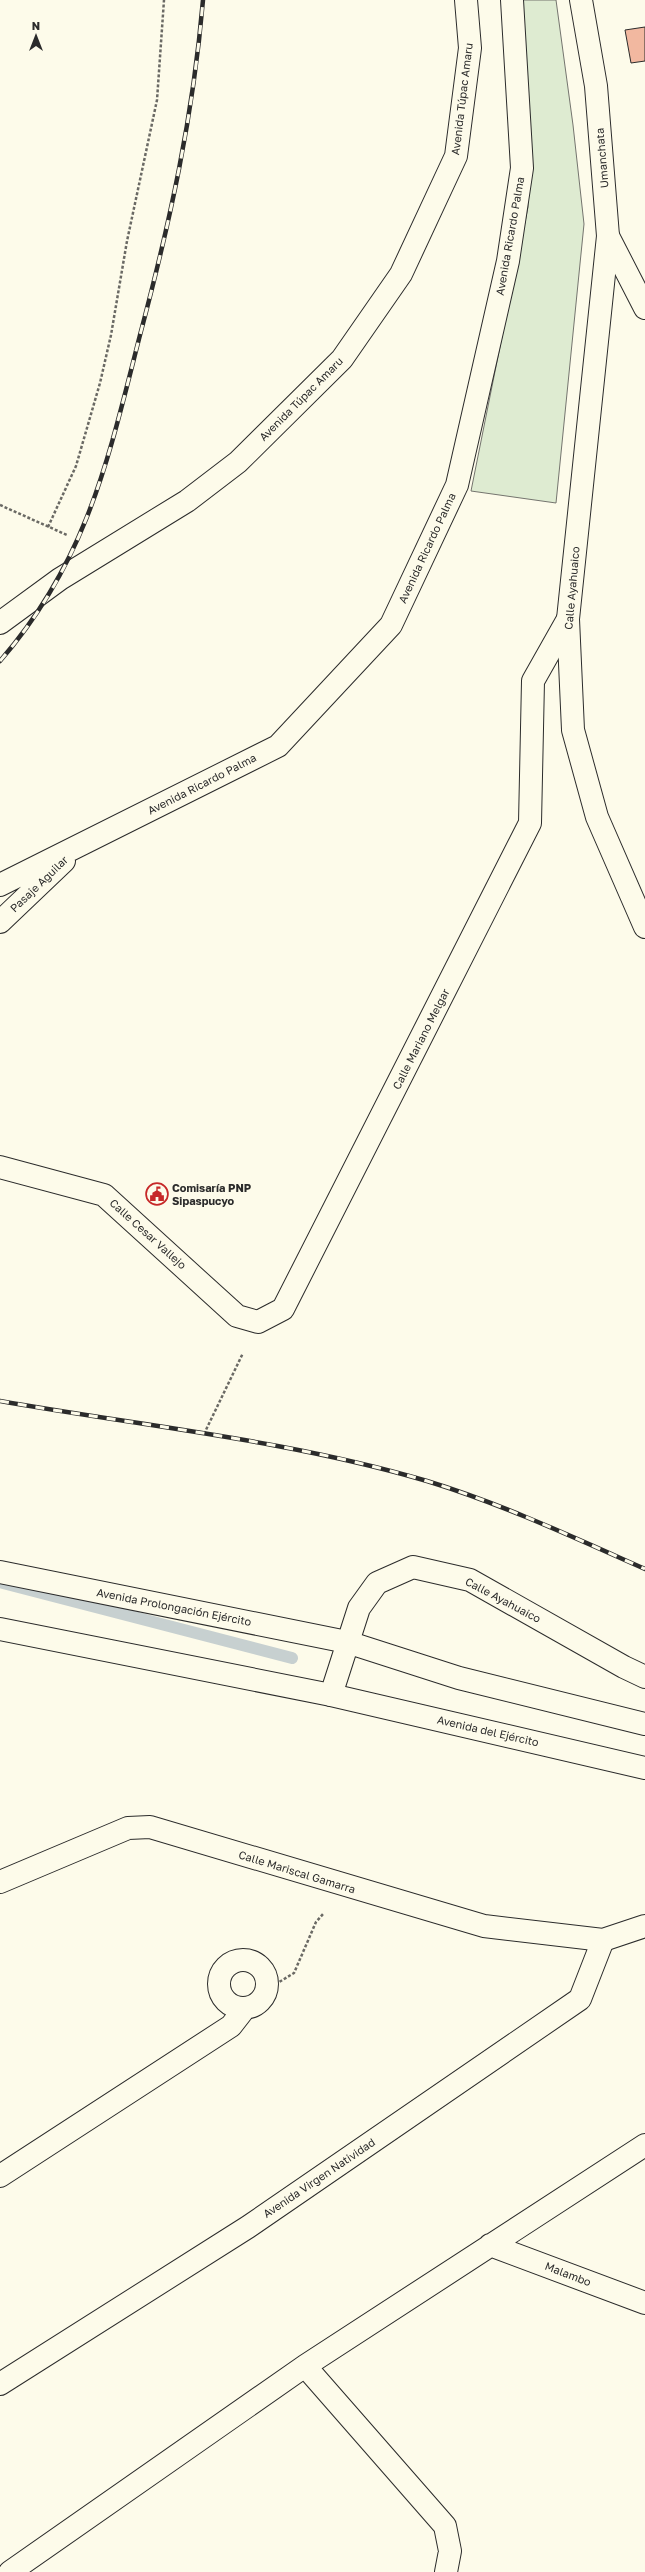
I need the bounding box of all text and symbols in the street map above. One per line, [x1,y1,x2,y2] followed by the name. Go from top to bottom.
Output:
[16,16,56,56] north arrow
[32,19,40,32] text: N
[448,42,475,156] street label: Avenida Túpac Amaru
[592,127,611,189] street label: Umanchata
[493,176,526,296] street label: Avenida Ricardo Palma
[256,354,345,443] street label: Avenida Túpac Amaru
[395,491,458,605] street label: Avenida Ricardo Palma
[561,545,582,630] street label: Calle Ayahuaico
[145,750,258,817] street label: Avenida Ricardo Palma
[7,852,71,914] street label: Pasaje Aguilar
[389,986,452,1091] street label: Calle Mariano Melgar
[144,1181,170,1207] public building icon: Comisaría PNP Sipaspucyo
[172,1181,252,1207] place label: Comisaría PNP Sipaspucyo
[107,1196,190,1272] street label: Calle Cesar Vallejo
[463,1574,544,1625] street label: Calle Ayahuaico
[96,1585,253,1628] street label: Avenida Prolongación Ejército
[436,1712,541,1749] street label: Avenida del Ejército
[237,1848,357,1896] street label: Calle Mariscal Gamarra
[260,2135,377,2220] street label: Avenida Virgen Natividad
[543,2259,594,2288] street label: Malambo

